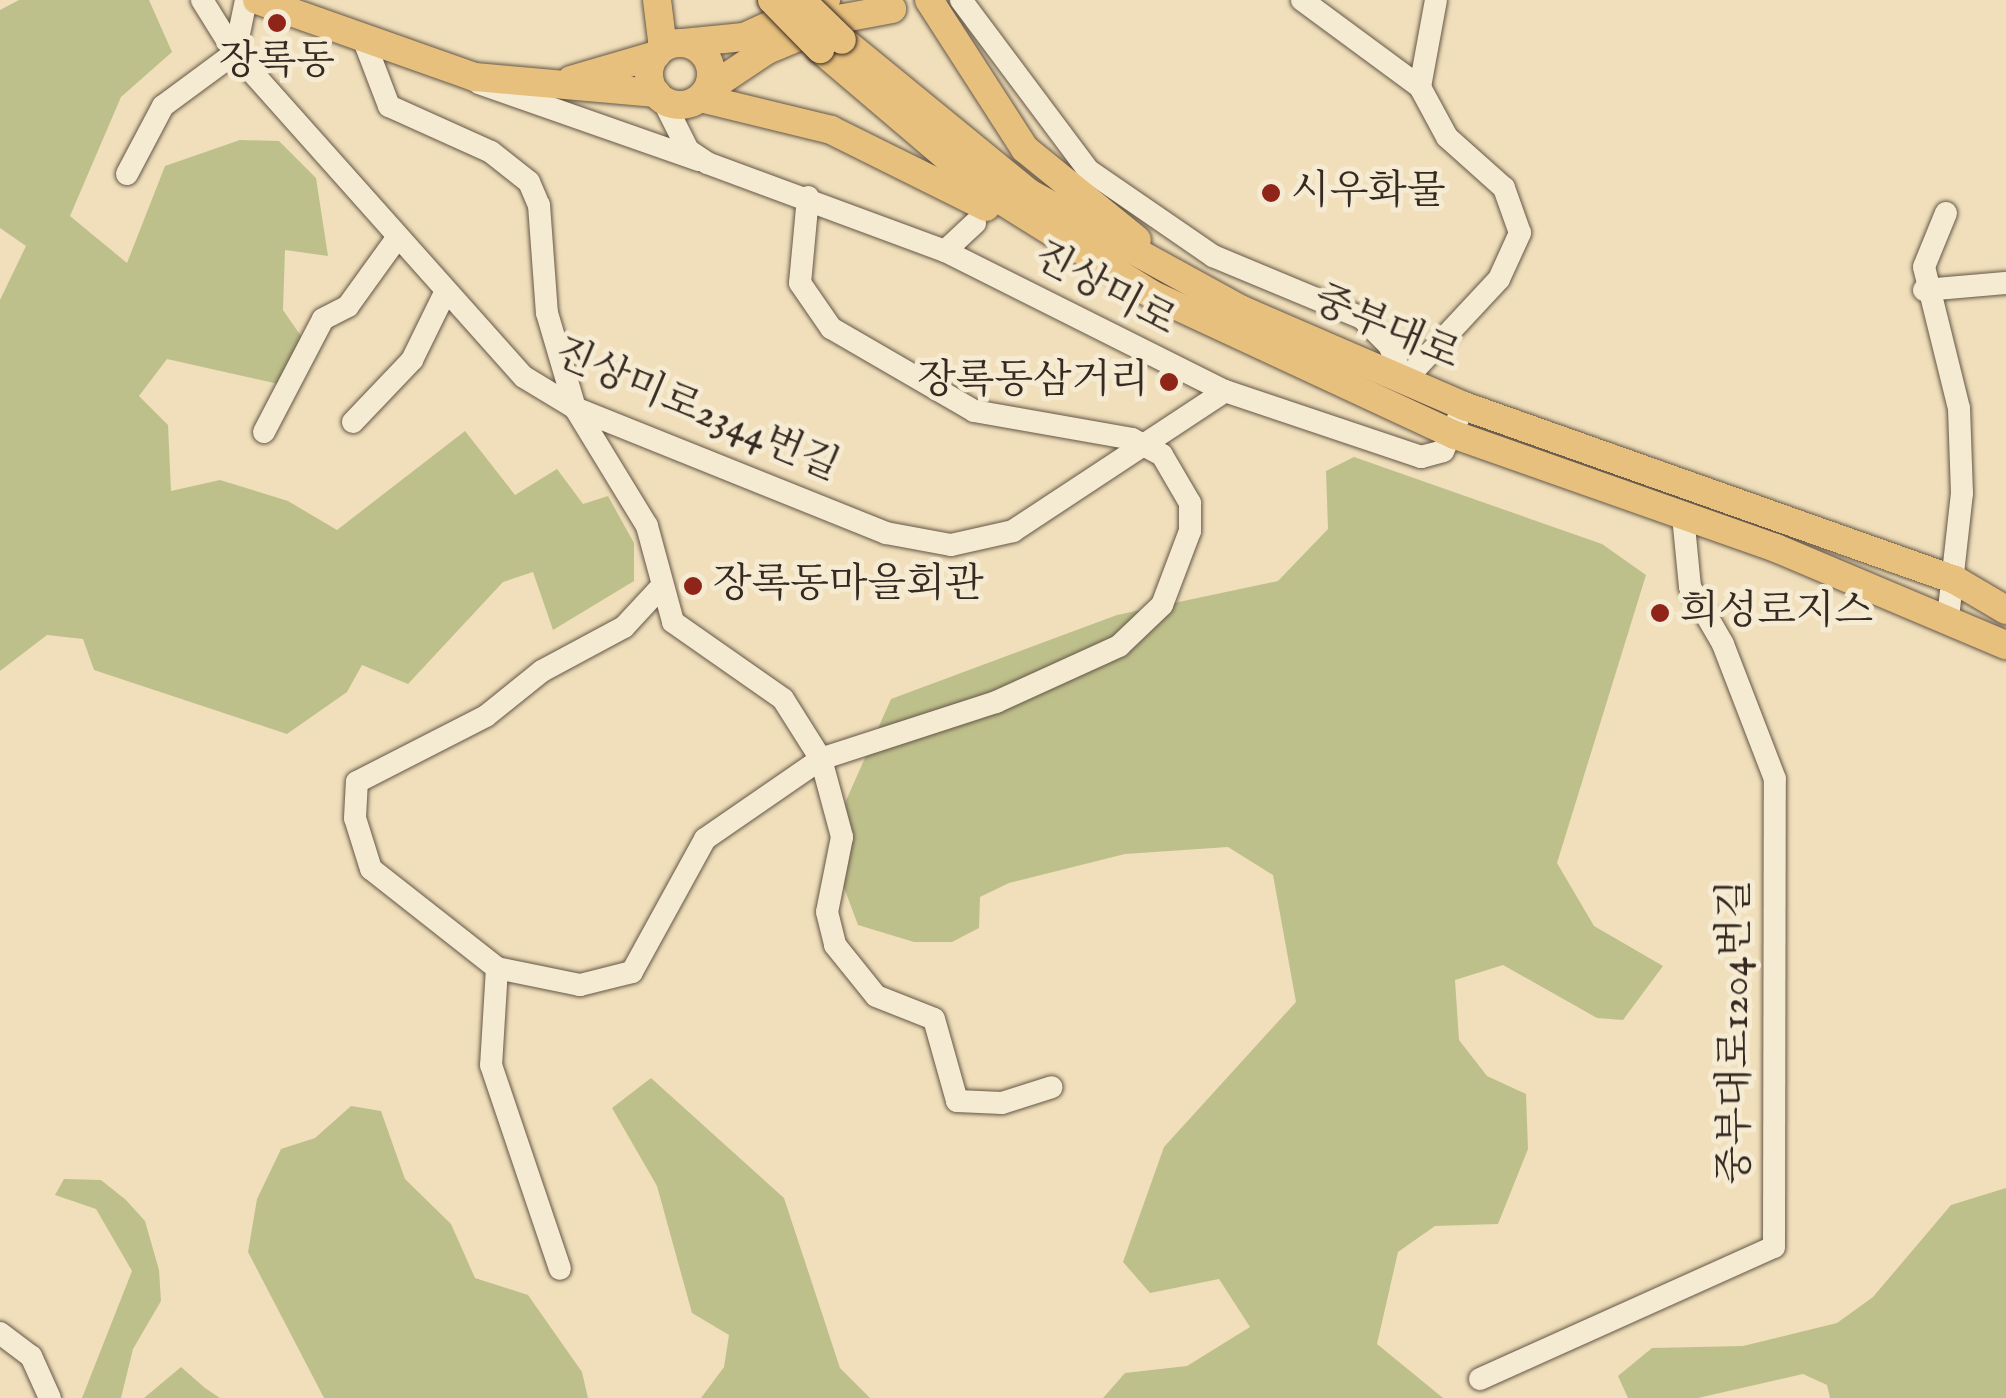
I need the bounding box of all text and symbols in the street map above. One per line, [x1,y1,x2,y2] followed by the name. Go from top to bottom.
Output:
[266,12,288,34] marker: 장록동
[219,39,335,87] place label: 장록동
[1291,169,1446,217] place label: 시우화물
[1260,182,1282,204] marker: 시우화물
[1024,233,1184,347] street label: 진상미로
[1305,277,1467,381] street label: 중부대로
[546,329,846,493] street label: 진상미로2344번길
[917,358,1149,406] place label: 장록동삼거리
[1158,371,1180,393] marker: 장록동삼거리
[713,562,983,610] place label: 장록동마을회관
[682,575,704,597] marker: 장록동마을회관
[1680,589,1873,637] place label: 희성로지스
[1649,602,1671,624] marker: 희성로지스
[1713,880,1761,1184] street label: 중부대로1204번길

